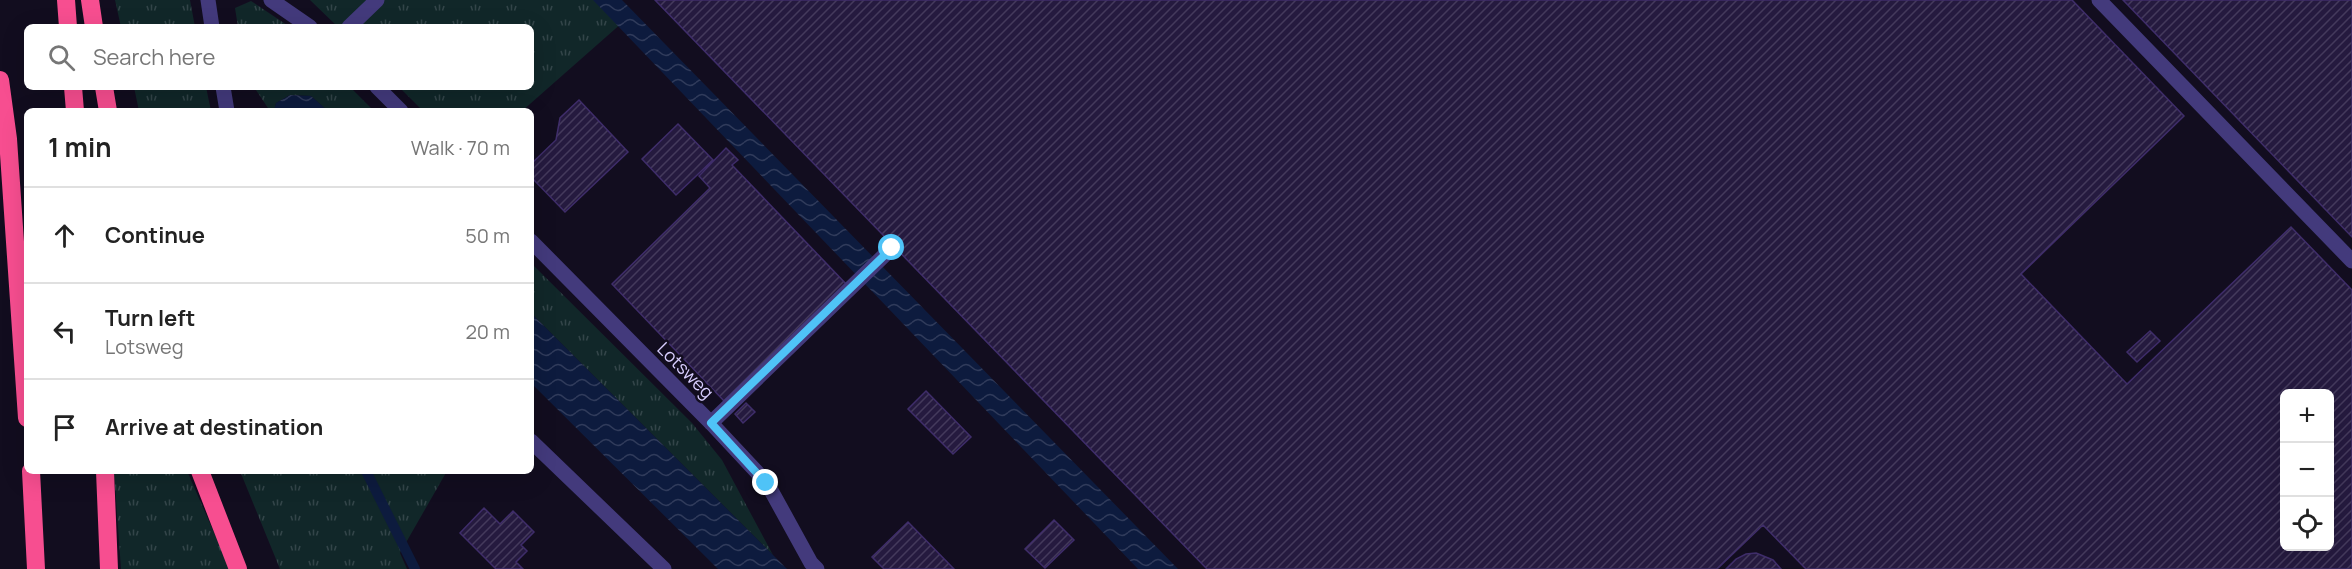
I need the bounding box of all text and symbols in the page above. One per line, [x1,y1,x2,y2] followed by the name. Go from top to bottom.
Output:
[24,24,534,90] search box
[45,41,78,74] icon: search
[93,42,215,72] text: Search here
[48,129,112,165] text: 1 min
[411,134,510,161] text: Walk · 70 m
[48,219,81,252] icon: ahead
[105,220,205,250] text: Continue
[465,222,510,249] text: 50 m
[878,234,904,260] route start
[105,303,195,333] text: Turn left
[48,315,81,348] icon: left
[465,318,510,345] text: 20 m
[105,333,184,360] text: Lotsweg
[652,336,720,404] street label: Lotsweg
[2280,389,2334,551] map controls
[2280,389,2334,443] button: +
[48,411,81,444] icon: arrive
[105,412,323,442] text: Arrive at destination
[2280,443,2334,497] button: −
[752,469,778,495] route end
[2280,497,2334,551] button: locate

